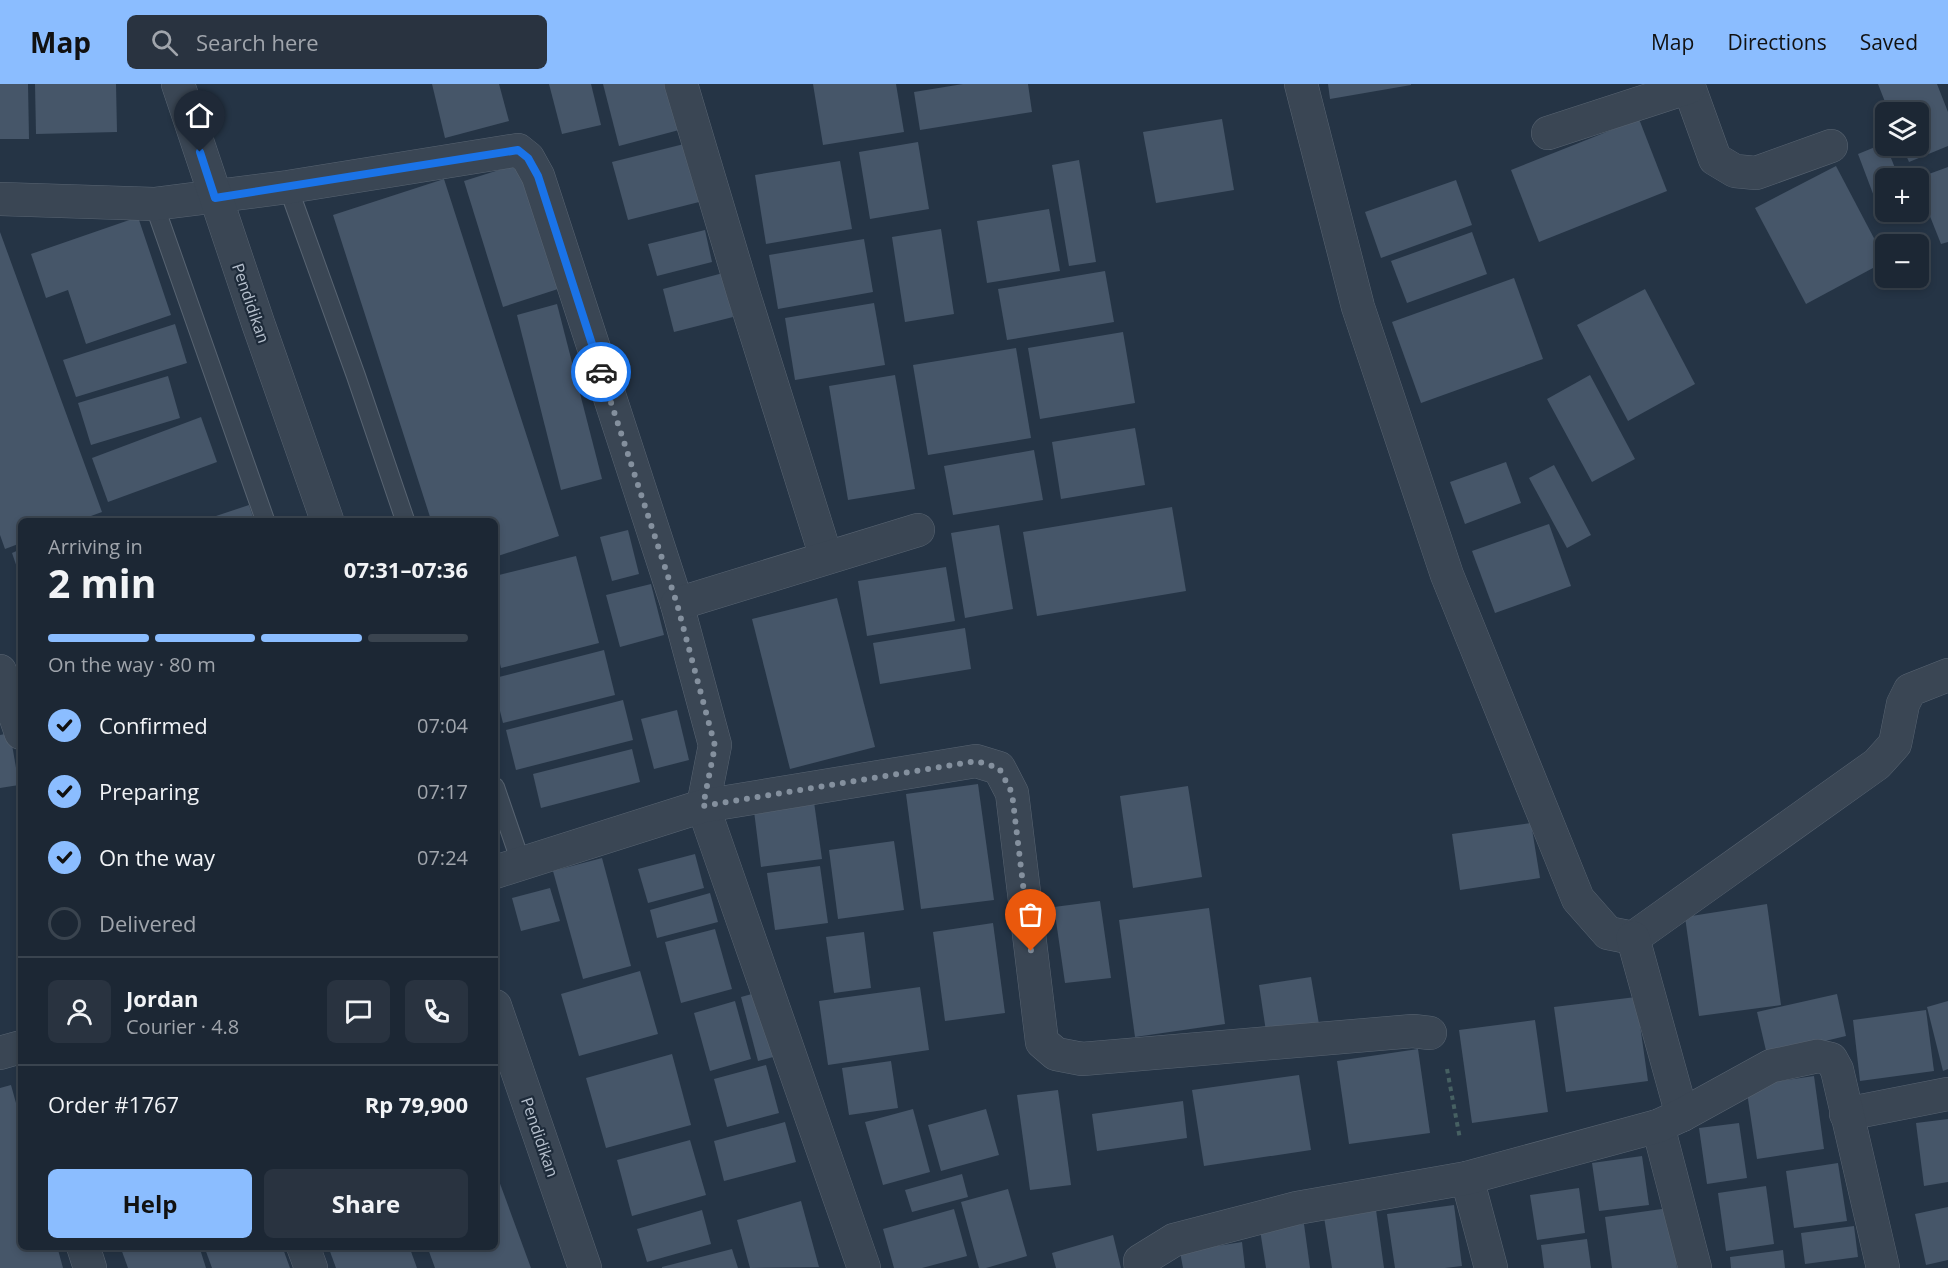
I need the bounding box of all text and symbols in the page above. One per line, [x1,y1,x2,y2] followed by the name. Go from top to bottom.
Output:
[127,15,547,69] search box
[30,23,91,61] text: Map
[148,26,181,59] icon: search
[196,27,319,57] text: Search here
[1651,28,1694,56] text: Map
[1727,28,1827,56] text: Directions
[1860,28,1918,56] text: Saved
[174,90,225,152] pin
[183,99,216,132] icon: home
[1875,102,1929,288] map controls
[1875,102,1929,156] button: layers
[1875,168,1929,222] button: +
[1875,234,1929,288] button: −
[227,260,275,346] street label: Pendidikan
[571,342,631,402] courier
[585,356,618,389] icon: car
[48,533,143,560] text: Arriving in
[344,554,468,584] text: 07:31–07:36
[48,556,156,609] text: 2 min
[48,651,216,678] text: On the way · 80 m
[48,709,81,742] icon: check
[99,710,208,740] text: Confirmed
[417,712,468,739] text: 07:04
[48,775,81,808] icon: check
[99,776,199,806] text: Preparing
[417,778,468,805] text: 07:17
[48,841,81,874] icon: check
[99,842,215,872] text: On the way
[417,844,468,871] text: 07:24
[1005,889,1056,951] pin
[1014,898,1047,931] icon: bag
[99,908,197,938] text: Delivered
[48,980,111,1043] button: person
[327,980,390,1043] button: chat
[405,980,468,1043] button: phone
[126,983,199,1013] text: Jordan
[126,1013,239,1040] text: Courier · 4.8
[48,1089,179,1119] text: Order #1767
[365,1089,468,1119] text: Rp 79,900
[516,1094,564,1180] street label: Pendidikan
[48,1169,252,1238] button: Help
[264,1169,468,1238] button: Share

